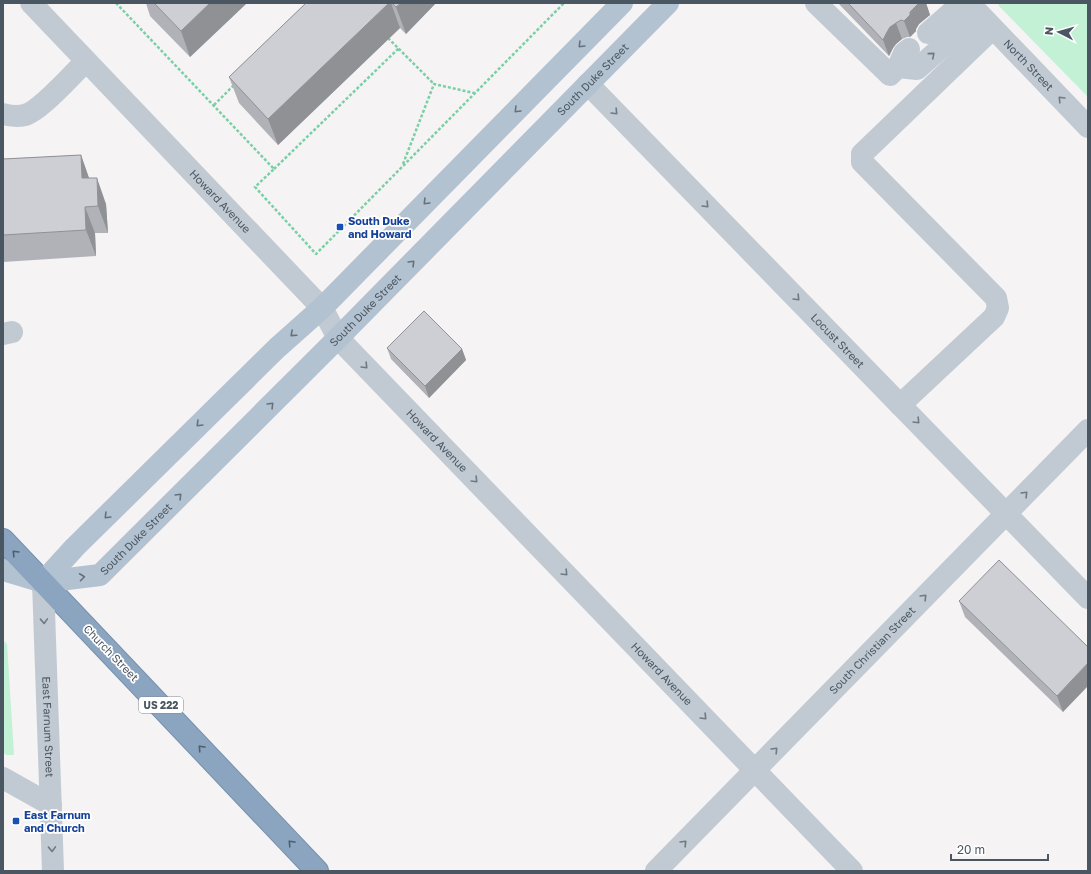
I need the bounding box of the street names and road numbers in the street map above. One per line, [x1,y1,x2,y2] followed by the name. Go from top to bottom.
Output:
[1001,36,1056,93] street label: North Street
[554,40,631,118] street label: South Duke Street
[187,167,254,235] street label: Howard Avenue
[327,271,403,349] street label: South Duke Street
[809,310,867,370] street label: Locust Street
[404,406,471,474] street label: Howard Avenue
[97,500,174,577] street label: South Duke Street
[826,603,918,696] street label: South Christian Street
[81,622,141,683] street label: Church Street
[629,639,695,708] street label: Howard Avenue
[40,676,57,778] street label: East Farnum Street
[139,697,183,713] road number: US 222

